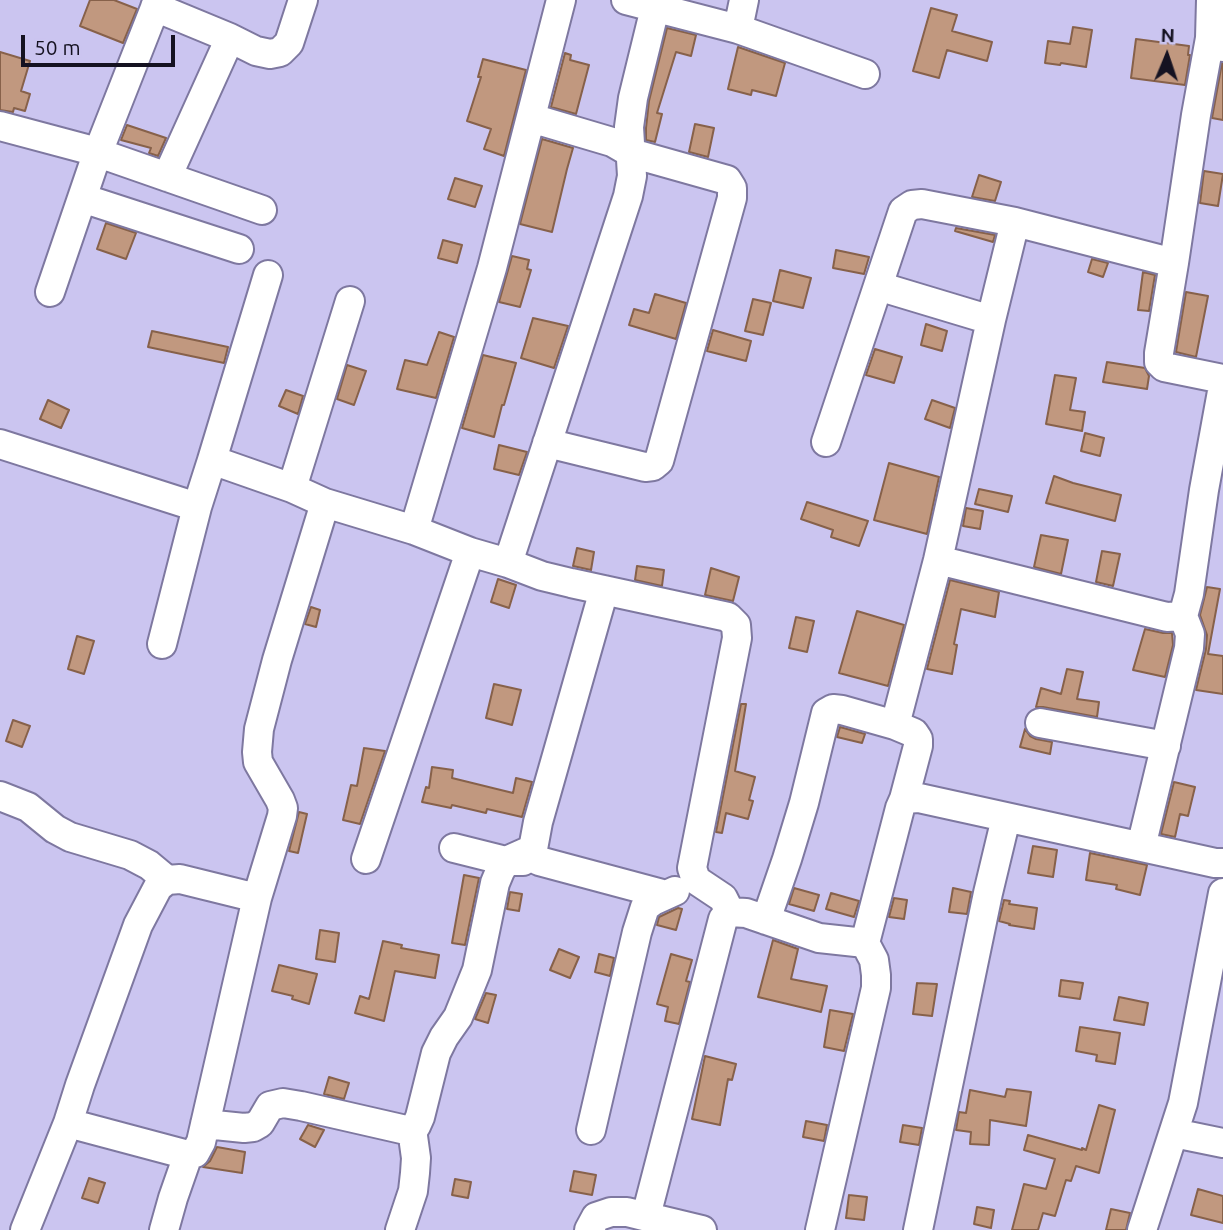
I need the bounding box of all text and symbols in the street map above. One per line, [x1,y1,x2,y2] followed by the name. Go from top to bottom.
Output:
[24,21,178,65] scale bar
[1132,21,1202,91] north arrow
[1160,24,1175,46] text: N
[34,35,81,59] text: 50 m

